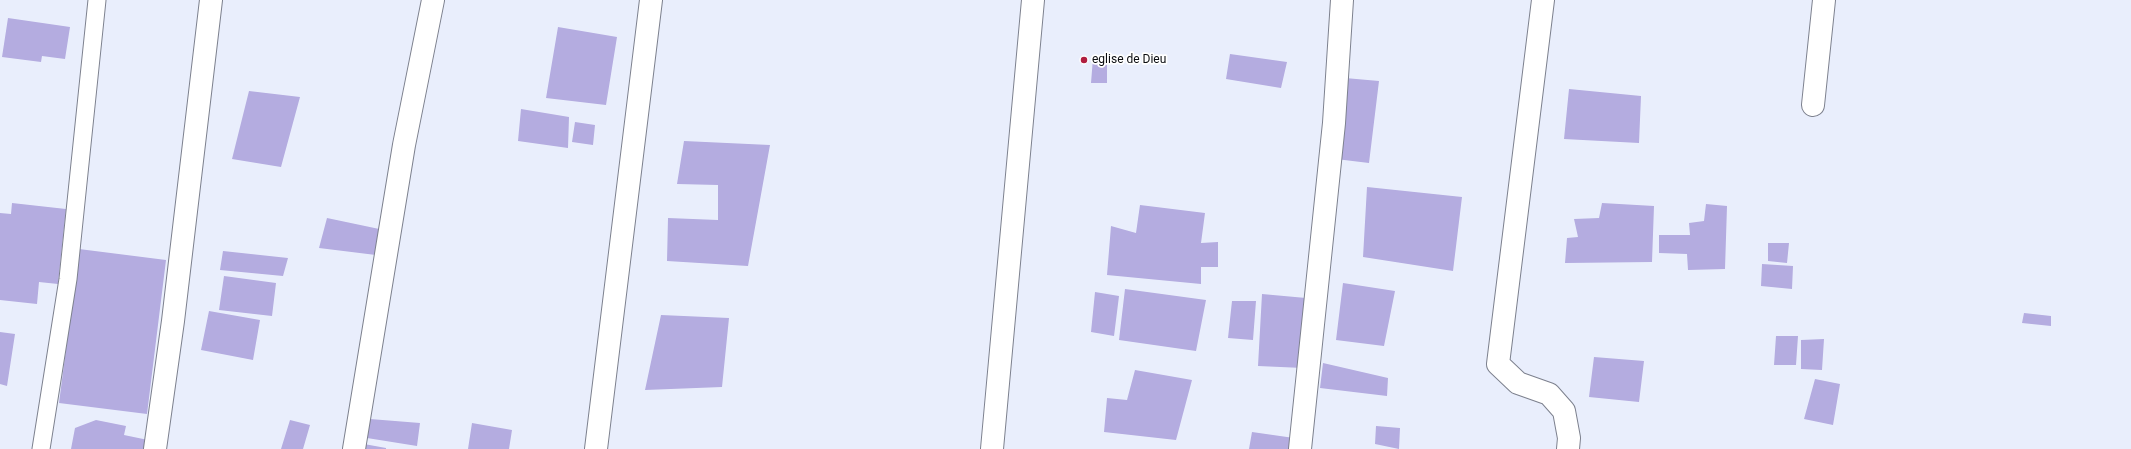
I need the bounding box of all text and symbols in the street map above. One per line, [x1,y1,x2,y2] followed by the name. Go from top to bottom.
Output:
[1092,53,1166,67] place label: eglise de Dieu
[1079,55,1089,65] marker: eglise de Dieu

